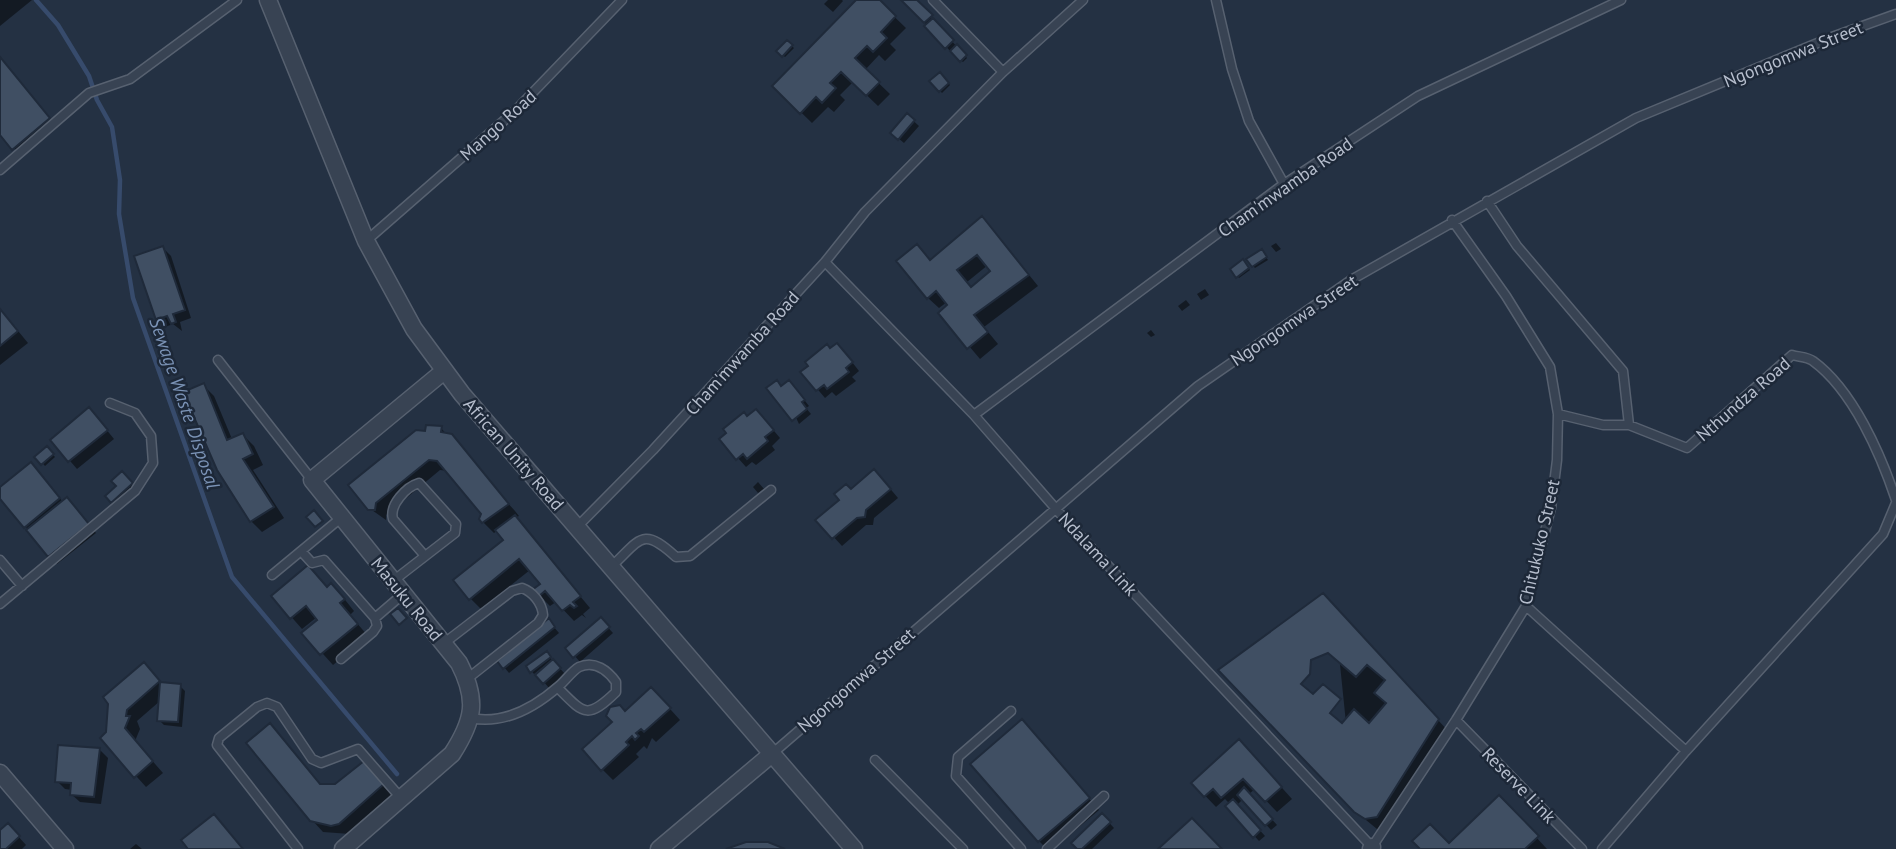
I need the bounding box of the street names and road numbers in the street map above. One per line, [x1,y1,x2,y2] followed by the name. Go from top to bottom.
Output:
[1720,16,1866,92] street label: Ngongomwa Street
[455,85,541,165] street label: Mango Road
[1213,132,1357,242] street label: Cham'mwamba Road
[1226,269,1362,371] street label: Ngongomwa Street
[680,286,804,420] street label: Cham'mwamba Road
[1691,352,1795,446] street label: Nthundza Road
[459,393,569,515] street label: African Unity Road
[1513,477,1565,607] street label: Chitukuko Street
[1053,507,1143,601] street label: Ndalama Link
[366,552,448,646] street label: Masuku Road
[793,623,919,737] street label: Ngongomwa Street
[1477,742,1561,828] street label: Reserve Link

